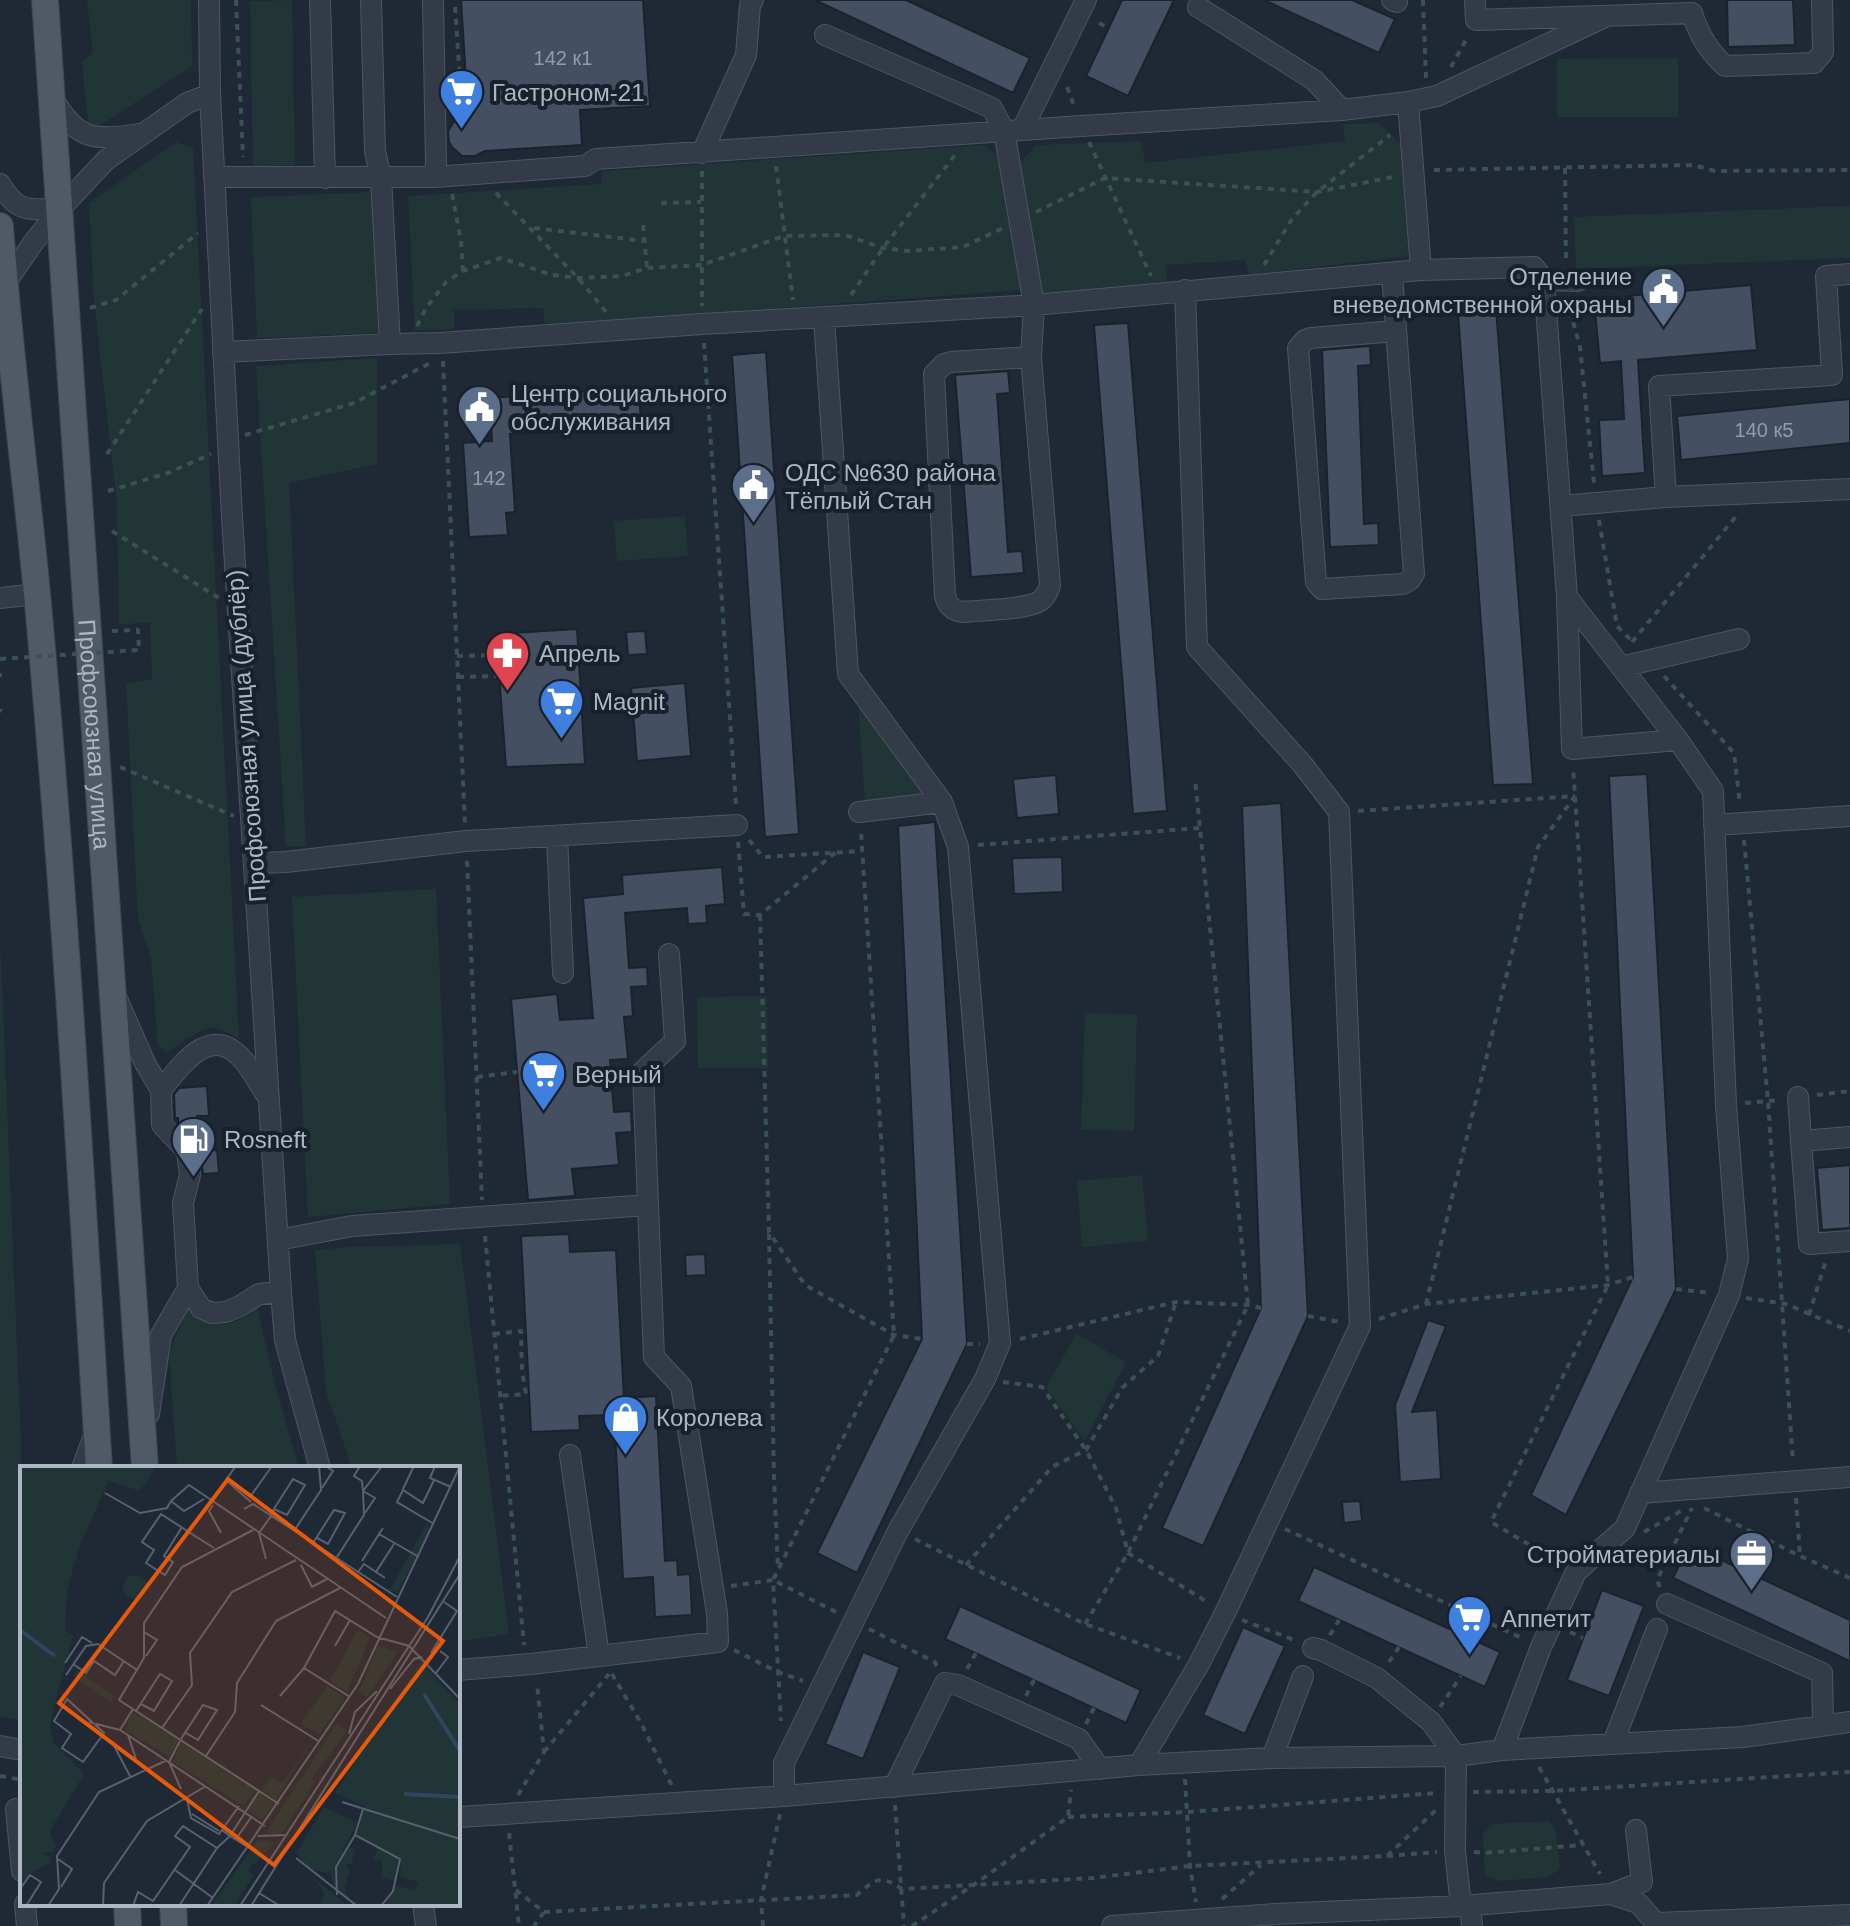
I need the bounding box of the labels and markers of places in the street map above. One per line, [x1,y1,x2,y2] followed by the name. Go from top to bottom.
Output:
[437,68,485,131] supermarket icon: Гастроном-21
[492,79,644,106] place label: Гастроном-21
[1332,263,1632,318] place label: Отделение вневедомственной охраны
[1639,266,1687,329] public building icon: Отделение вневедомственной охраны
[511,380,727,435] place label: Центр социального обслуживания
[456,383,504,446] public building icon: Центр социального обслуживания
[785,459,997,514] place label: ОДС №630 района Тёплый Стан
[730,462,778,525] public building icon: ОДС №630 района Тёплый Стан
[484,629,532,692] pharmacy icon: Апрель
[539,640,620,667] place label: Апрель
[538,677,586,740] supermarket icon: Magnit
[593,688,665,715] place label: Magnit
[520,1050,568,1113] supermarket icon: Верный
[575,1061,662,1088] place label: Верный
[169,1115,217,1178] fuel station icon: Rosneft
[224,1126,307,1153] place label: Rosneft
[601,1393,649,1456] shop icon: Королева
[656,1404,763,1431] place label: Королева
[1727,1530,1775,1593] office icon: Стройматериалы
[1527,1541,1720,1568] place label: Стройматериалы
[1446,1594,1494,1657] supermarket icon: Аппетит
[1501,1605,1591,1632] place label: Аппетит

